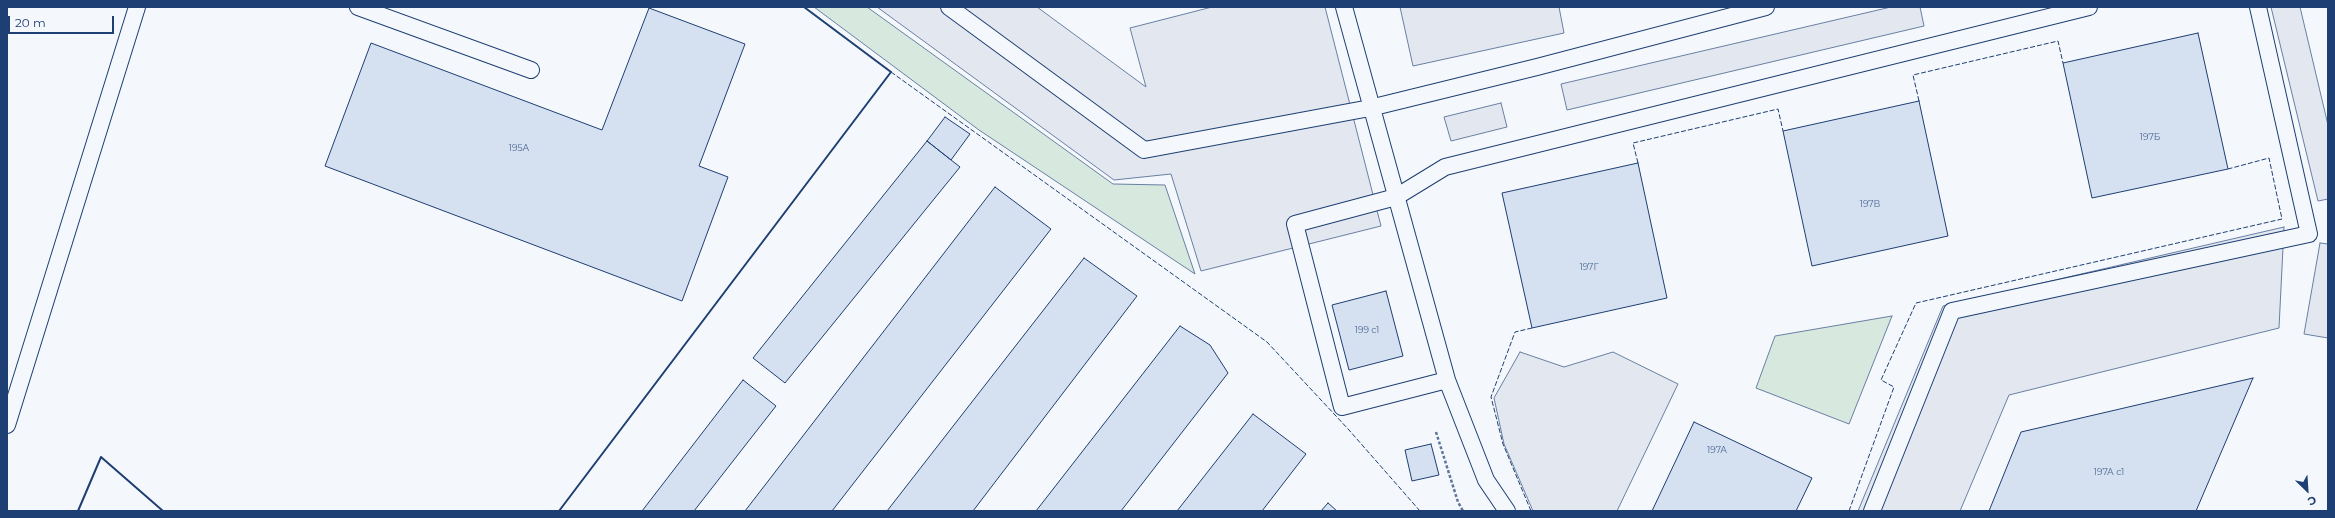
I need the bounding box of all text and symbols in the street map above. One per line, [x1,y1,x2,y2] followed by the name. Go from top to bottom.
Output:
[10,8,116,34] scale bar
[15,15,46,30] text: 20 m
[2140,132,2160,142] house number: 197Б
[509,143,529,153] house number: 195А
[1860,199,1880,209] house number: 197В
[1579,262,1599,272] house number: 197Г
[1355,325,1379,335] house number: 199 с1
[1707,445,1727,455] house number: 197А
[2094,467,2124,477] house number: 197А с1
[2287,470,2327,510] north arrow
[2305,493,2319,509] text: С

